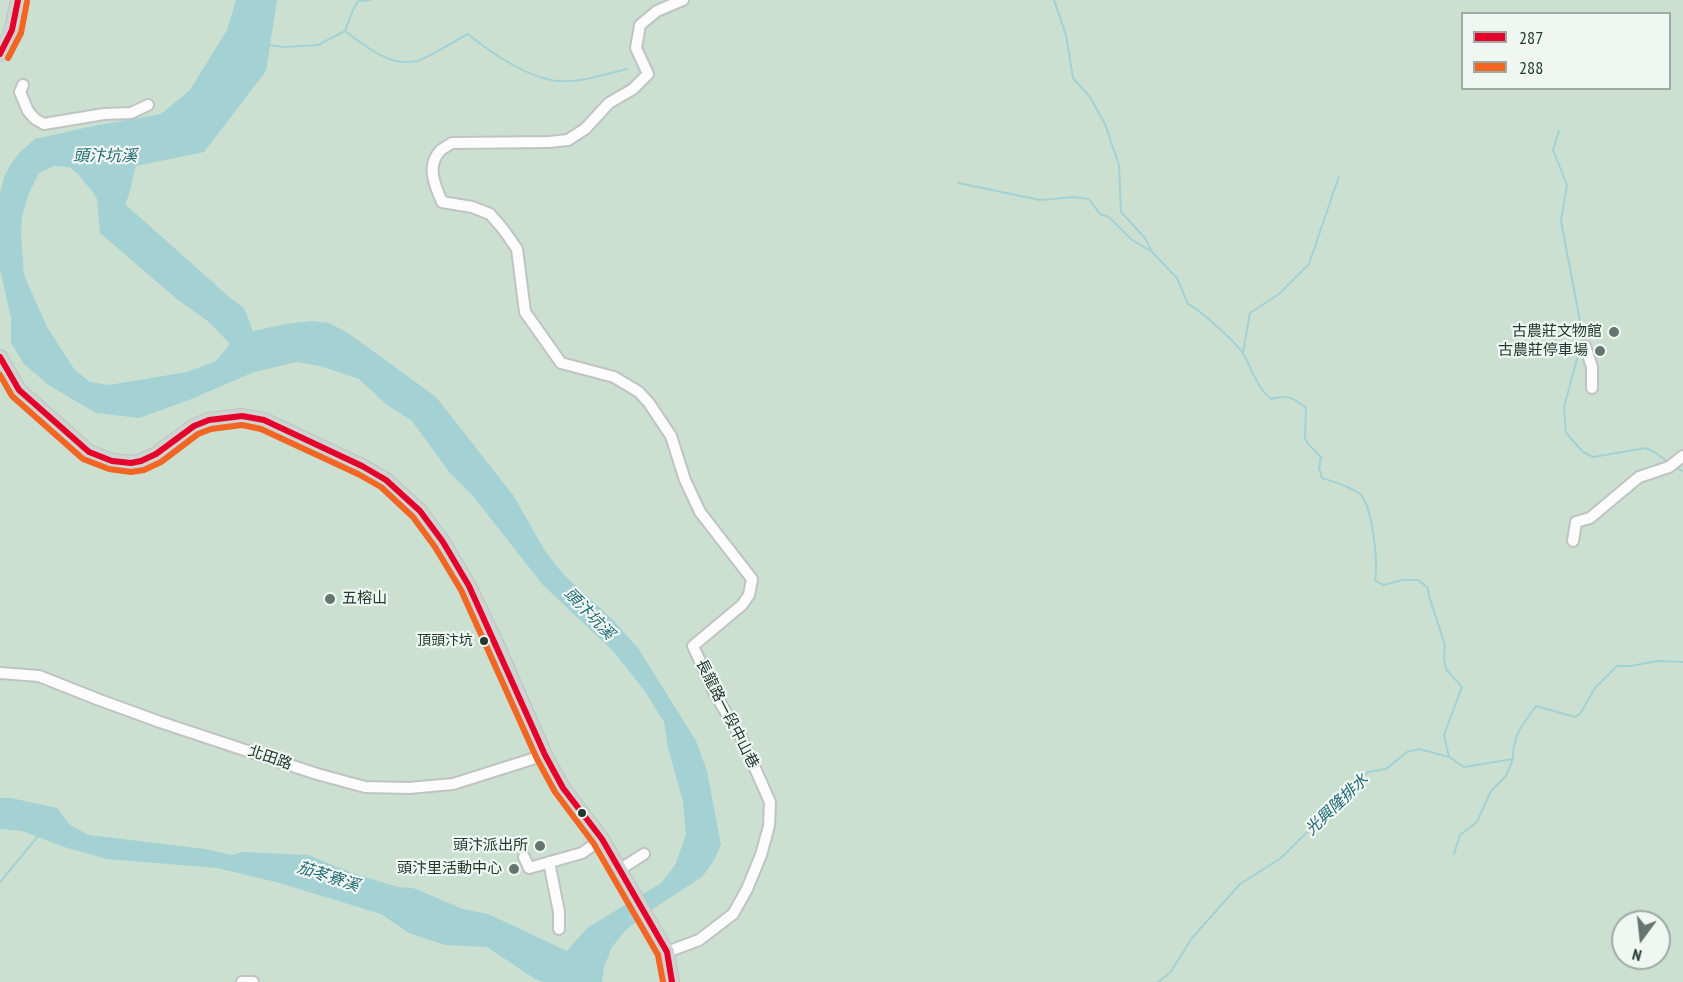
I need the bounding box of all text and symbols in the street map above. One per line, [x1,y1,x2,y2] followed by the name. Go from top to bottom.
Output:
[1461,12,1671,90] legend
[1519,26,1543,49] text: 287
[1519,56,1543,79] text: 288
[73,146,137,166] water label: 頭汴坑溪
[1512,323,1602,341] place label: 古農莊文物館
[1607,325,1621,339] marker: 古農莊文物館
[1498,342,1588,360] place label: 古農莊停車場
[1593,344,1607,358] marker: 古農莊停車場
[560,584,618,644] water label: 頭汴坑溪
[342,590,387,608] place label: 五榕山
[323,592,337,606] marker: 五榕山
[417,633,473,649] place label: 頂頭汴坑
[478,635,490,647] marker: 頂頭汴坑
[692,656,762,772] street label: 長龍路一段中山巷
[246,742,294,774] street label: 北田路
[1302,770,1372,840] water label: 光興隆排水
[576,807,588,819] unlabelled marker
[453,837,528,855] place label: 頭汴派出所
[533,839,547,853] marker: 頭汴派出所
[295,858,361,896] water label: 茄苳寮溪
[397,860,502,878] place label: 頭汴里活動中心
[507,862,521,876] marker: 頭汴里活動中心
[1611,910,1671,970] north arrow
[1630,945,1644,966] text: N

